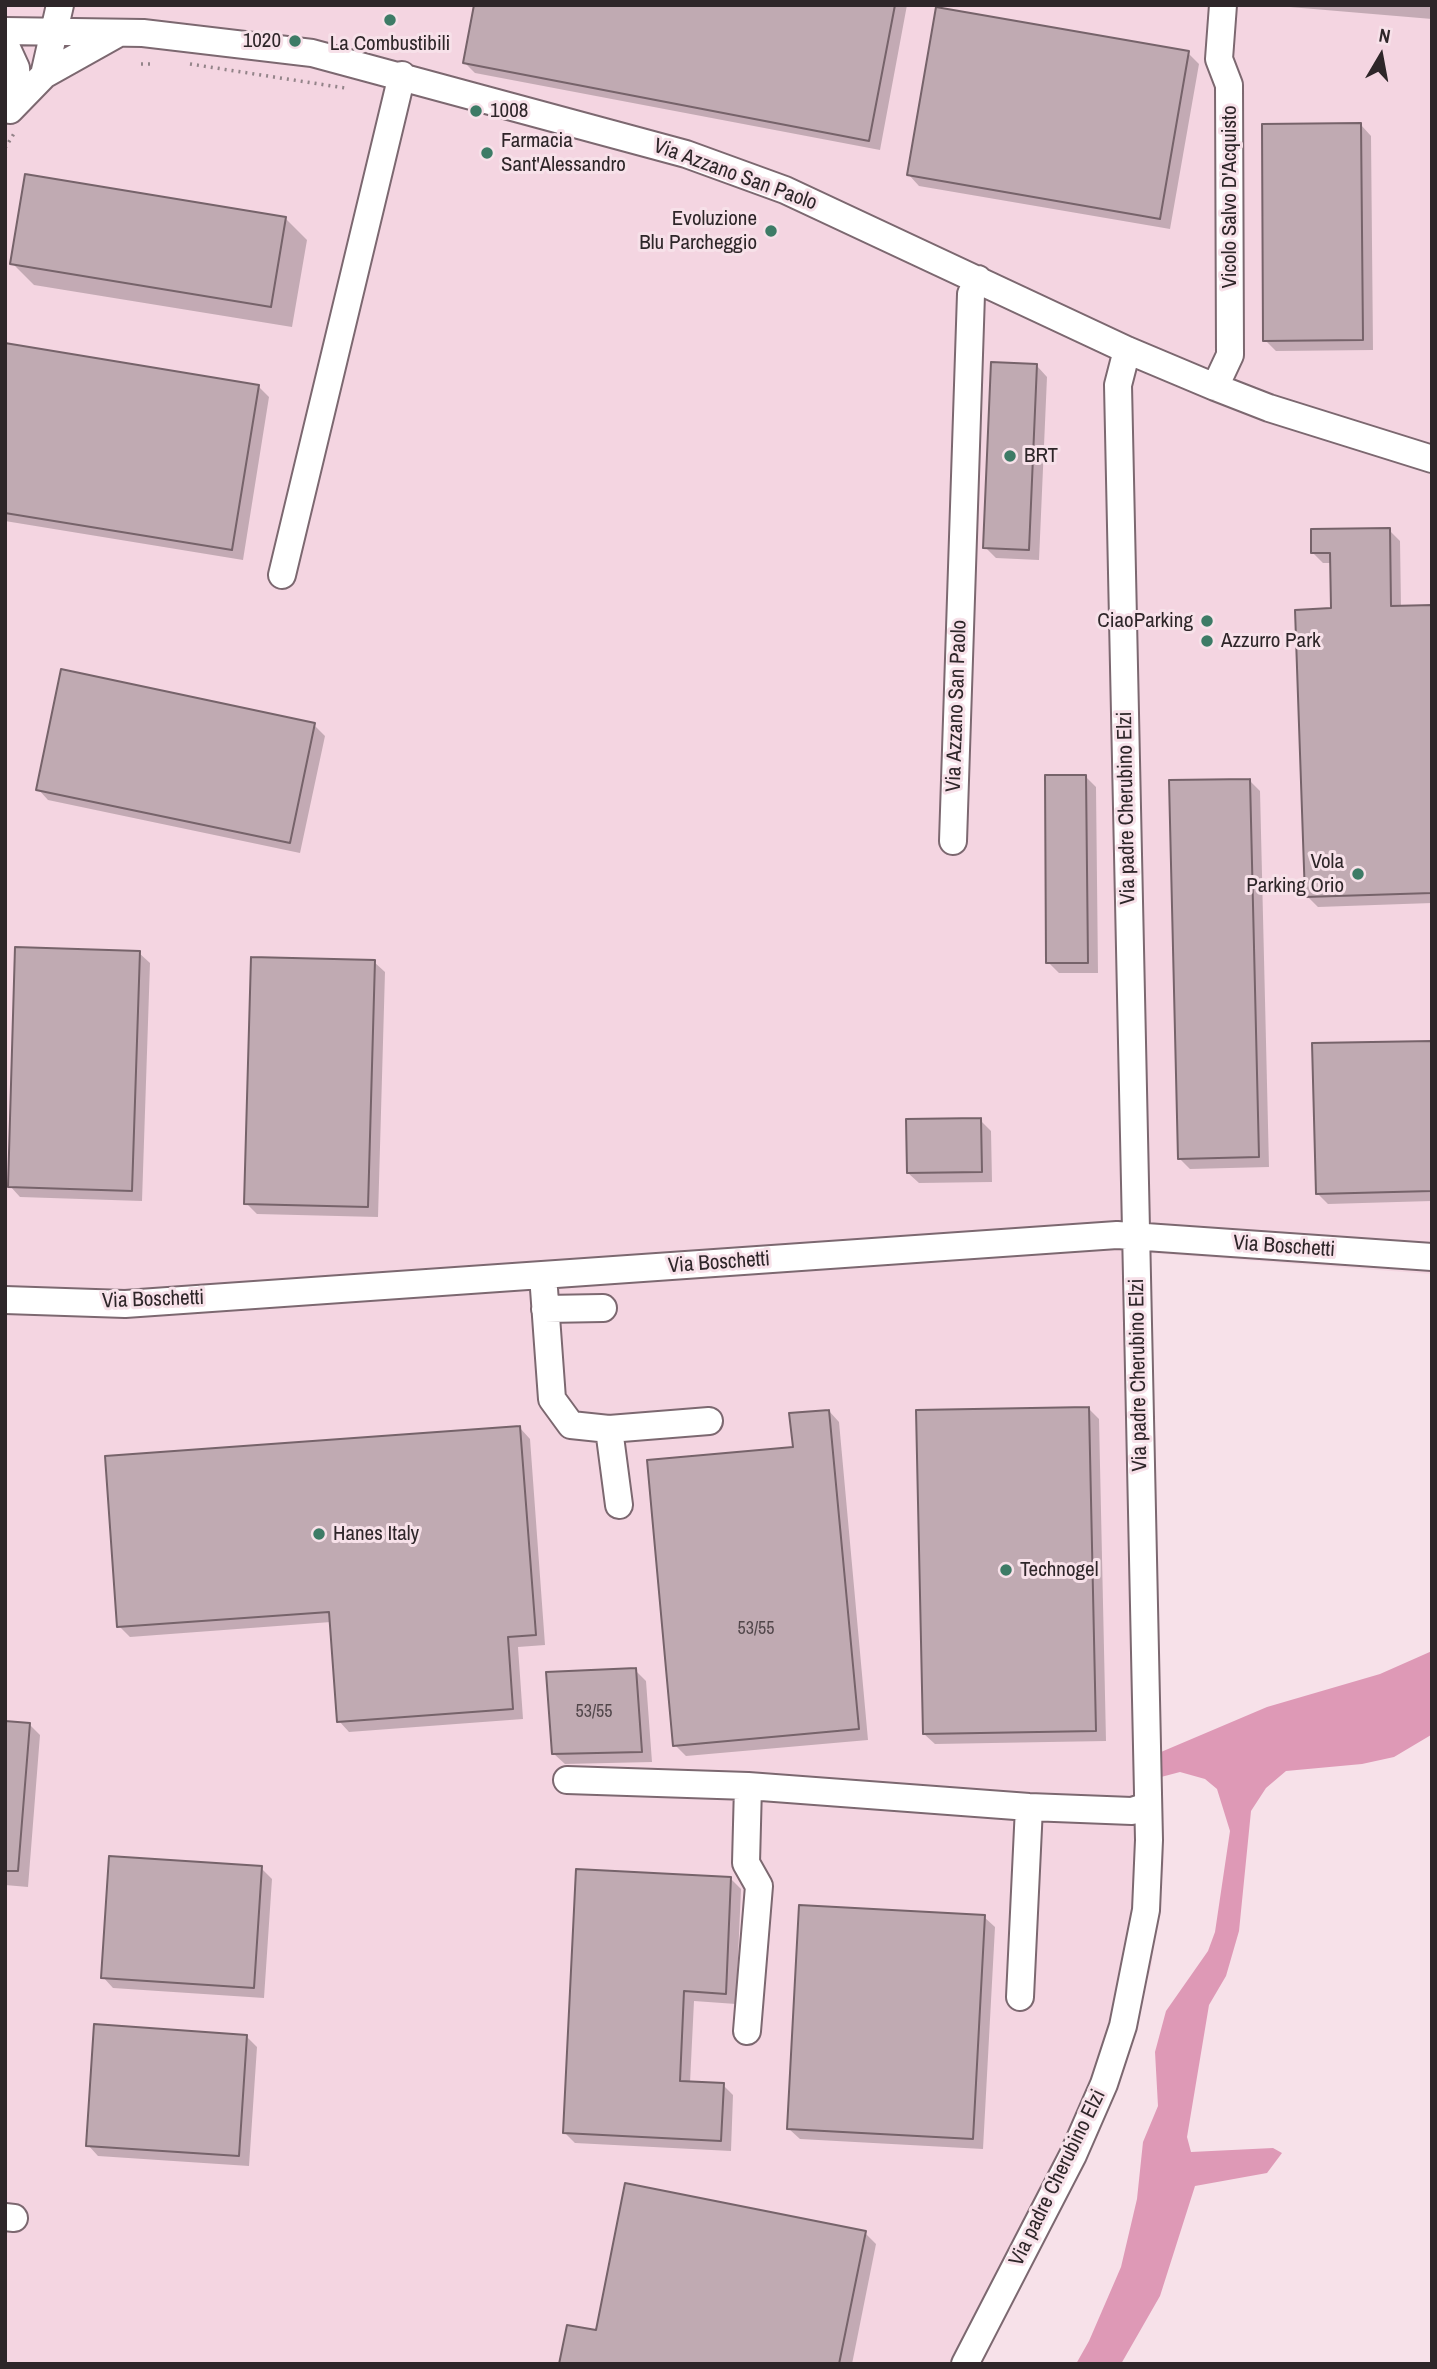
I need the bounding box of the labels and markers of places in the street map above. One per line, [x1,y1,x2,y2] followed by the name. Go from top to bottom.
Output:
[382,12,398,28] marker: La Combustibili
[243,28,281,54] place label: 1020
[330,31,450,57] place label: La Combustibili
[287,33,303,49] marker: 1020
[490,98,528,124] place label: 1008
[468,103,484,119] marker: 1008
[501,128,626,178] place label: Farmacia Sant'Alessandro
[479,145,495,161] marker: Farmacia Sant'Alessandro
[639,206,757,256] place label: Evoluzione Blu Parcheggio
[763,223,779,239] marker: Evoluzione Blu Parcheggio
[1024,443,1058,469] place label: BRT
[1002,448,1018,464] marker: BRT
[1097,608,1193,634] place label: CiaoParking
[1199,613,1215,629] marker: CiaoParking
[1221,628,1321,654] place label: Azzurro Park
[1199,633,1215,649] marker: Azzurro Park
[1246,849,1344,899] place label: Vola Parking Orio
[1350,866,1366,882] marker: Vola Parking Orio
[333,1521,419,1547] place label: Hanes Italy
[311,1526,327,1542] marker: Hanes Italy
[1020,1557,1098,1583] place label: Technogel
[998,1562,1014,1578] marker: Technogel

